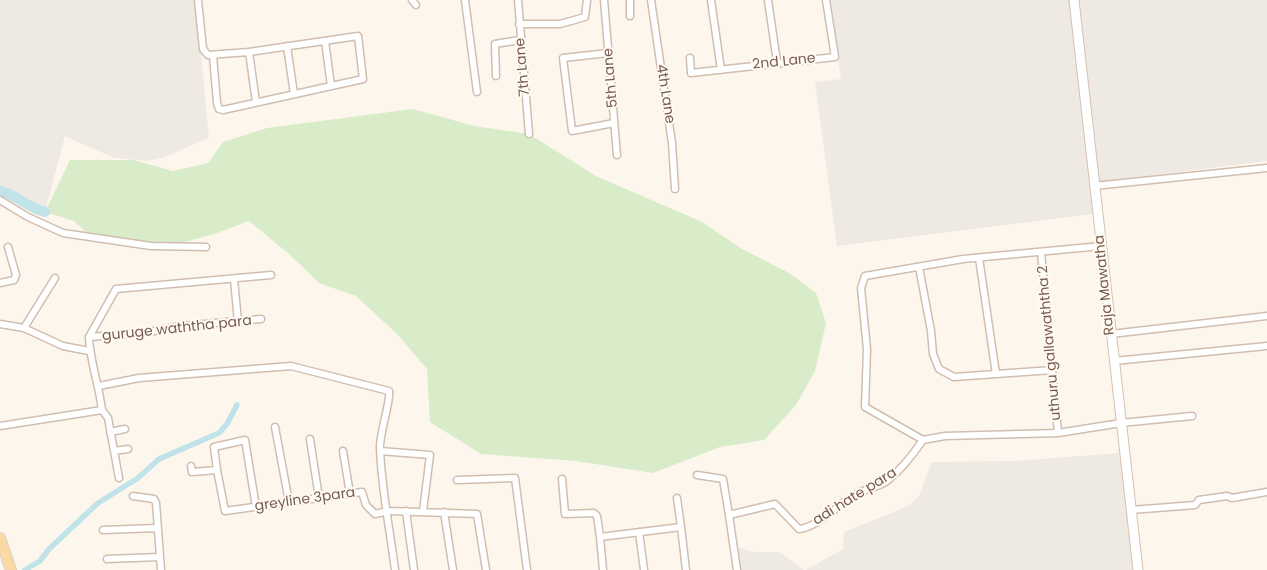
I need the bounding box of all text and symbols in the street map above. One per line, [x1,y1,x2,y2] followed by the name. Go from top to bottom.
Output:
[512,37,534,97] street label: 7th Lane
[600,48,622,108] street label: 5th Lane
[752,50,816,74] street label: 2nd Lane
[652,63,678,125] street label: 4th Lane
[1091,234,1119,336] street label: Raja Mawatha
[1035,265,1065,421] street label: uthuru gallawaththa 2
[101,313,253,345] street label: guruge waththa para
[810,465,900,529] street label: adi hate para
[254,485,356,515] street label: greyline 3para

